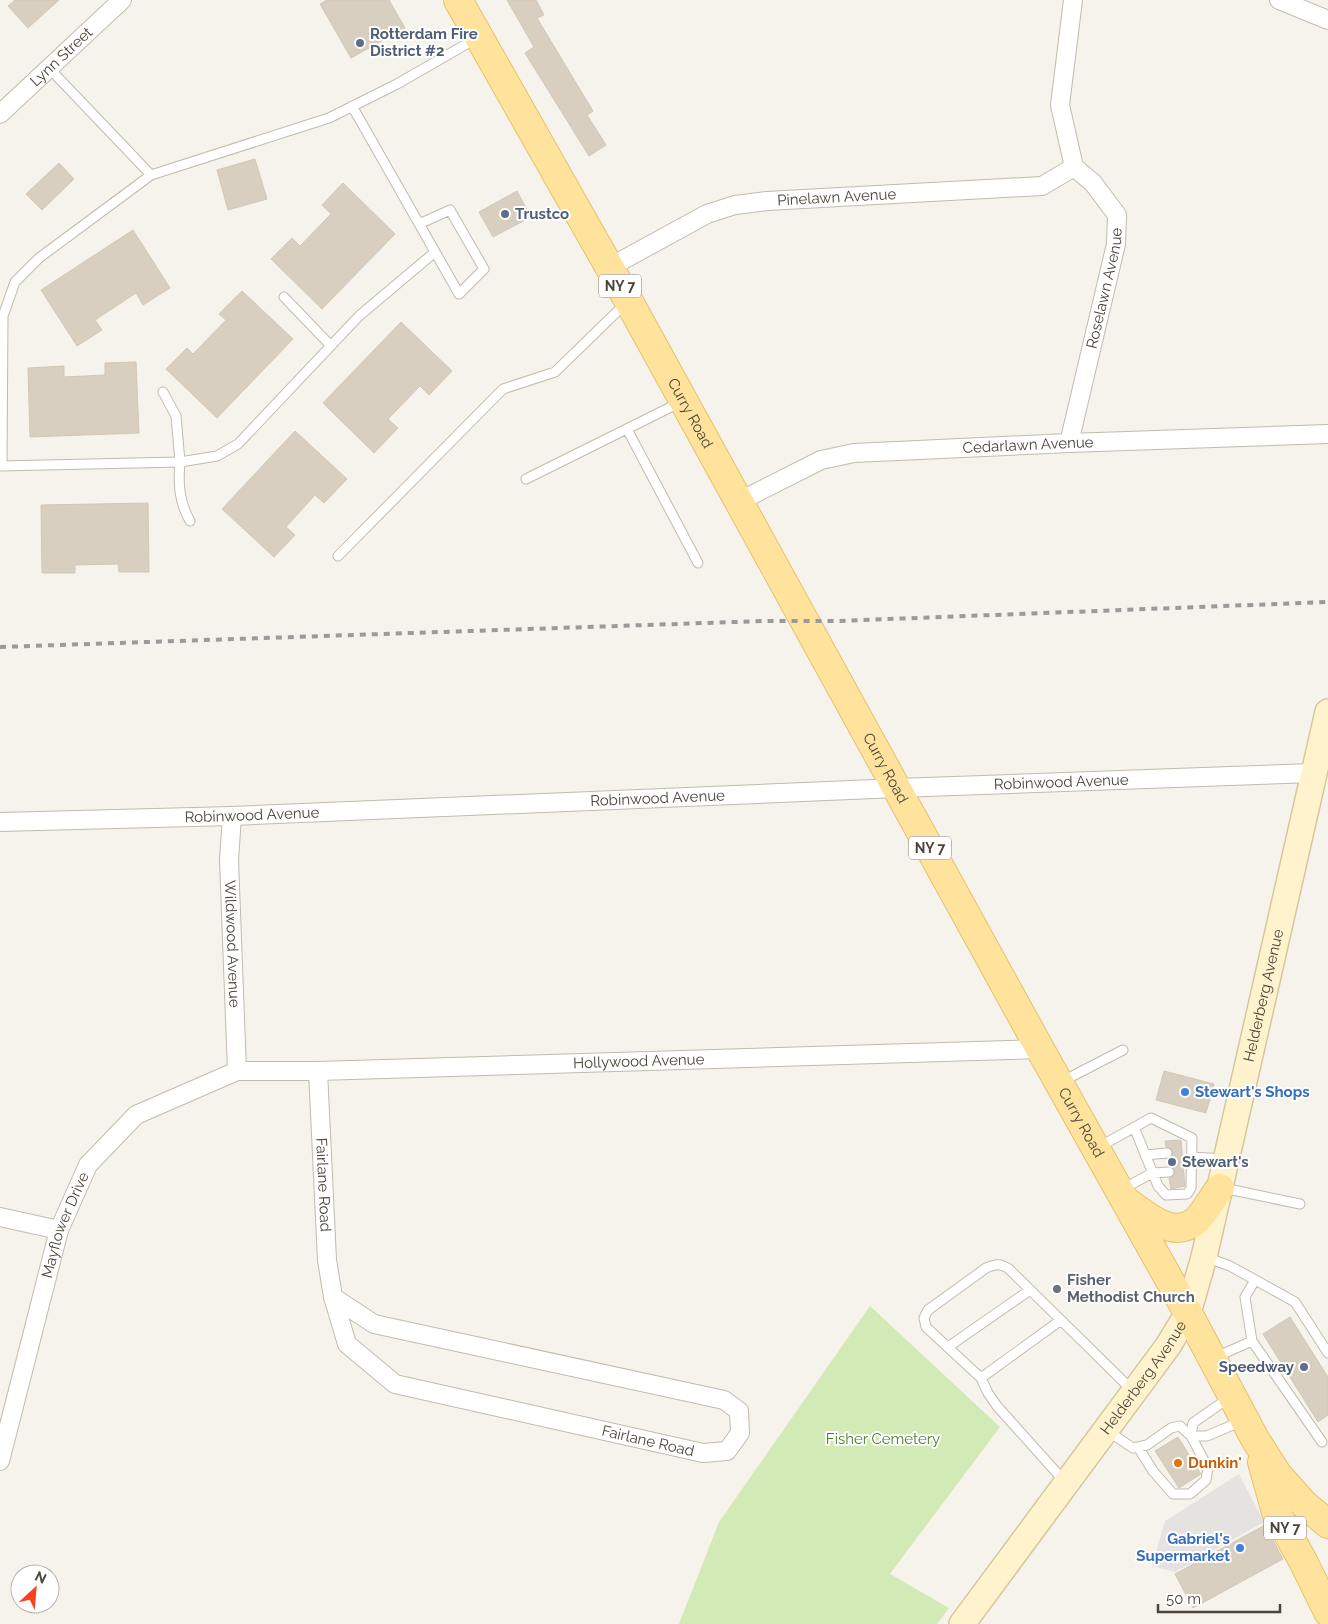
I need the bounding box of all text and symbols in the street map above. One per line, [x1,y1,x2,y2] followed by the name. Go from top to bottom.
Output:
[26,23,96,90] street label: Lynn Street
[370,25,478,60] place label: Rotterdam Fire District #2
[354,37,366,49] marker: Rotterdam Fire District #2
[777,185,897,209] street label: Pinelawn Avenue
[515,205,569,223] place label: Trustco
[499,208,511,220] marker: Trustco
[1083,227,1126,350] street label: Roselawn Avenue
[599,274,641,298] road number: NY 7
[664,375,717,451] street label: Curry Road
[962,433,1094,457] street label: Cedarlawn Avenue
[859,730,912,806] street label: Curry Road
[994,771,1129,794] street label: Robinwood Avenue
[590,786,725,810] street label: Robinwood Avenue
[184,803,320,826] street label: Robinwood Avenue
[909,836,951,860] road number: NY 7
[221,880,244,1008] street label: Wildwood Avenue
[1240,927,1287,1064] street label: Helderberg Avenue
[573,1050,705,1072] street label: Hollywood Avenue
[1195,1083,1310,1101] place label: Stewart's Shops
[1054,1084,1108,1161] street label: Curry Road
[1179,1086,1191,1098] marker: Stewart's Shops
[312,1137,335,1232] street label: Fairlane Road
[1182,1153,1249,1171] place label: Stewart's
[1166,1156,1178,1168] marker: Stewart's
[38,1169,93,1280] street label: Mayflower Drive
[1067,1271,1195,1306] place label: Fisher Methodist Church
[1051,1283,1063,1295] marker: Fisher Methodist Church
[1097,1317,1190,1438] street label: Helderberg Avenue
[1219,1358,1295,1376] place label: Speedway
[1298,1361,1310,1373] marker: Speedway
[600,1422,696,1460] street label: Fairlane Road
[826,1430,940,1448] park label: Fisher Cemetery
[1188,1454,1242,1472] place label: Dunkin'
[1172,1457,1184,1469] marker: Dunkin'
[1264,1516,1306,1540] road number: NY 7
[1136,1530,1230,1565] place label: Gabriel's Supermarket
[1234,1542,1246,1554] marker: Gabriel's Supermarket
[10,1564,60,1614] north arrow
[32,1568,49,1587] text: N
[1158,1582,1280,1614] scale bar
[1166,1590,1201,1608] text: 50 m

